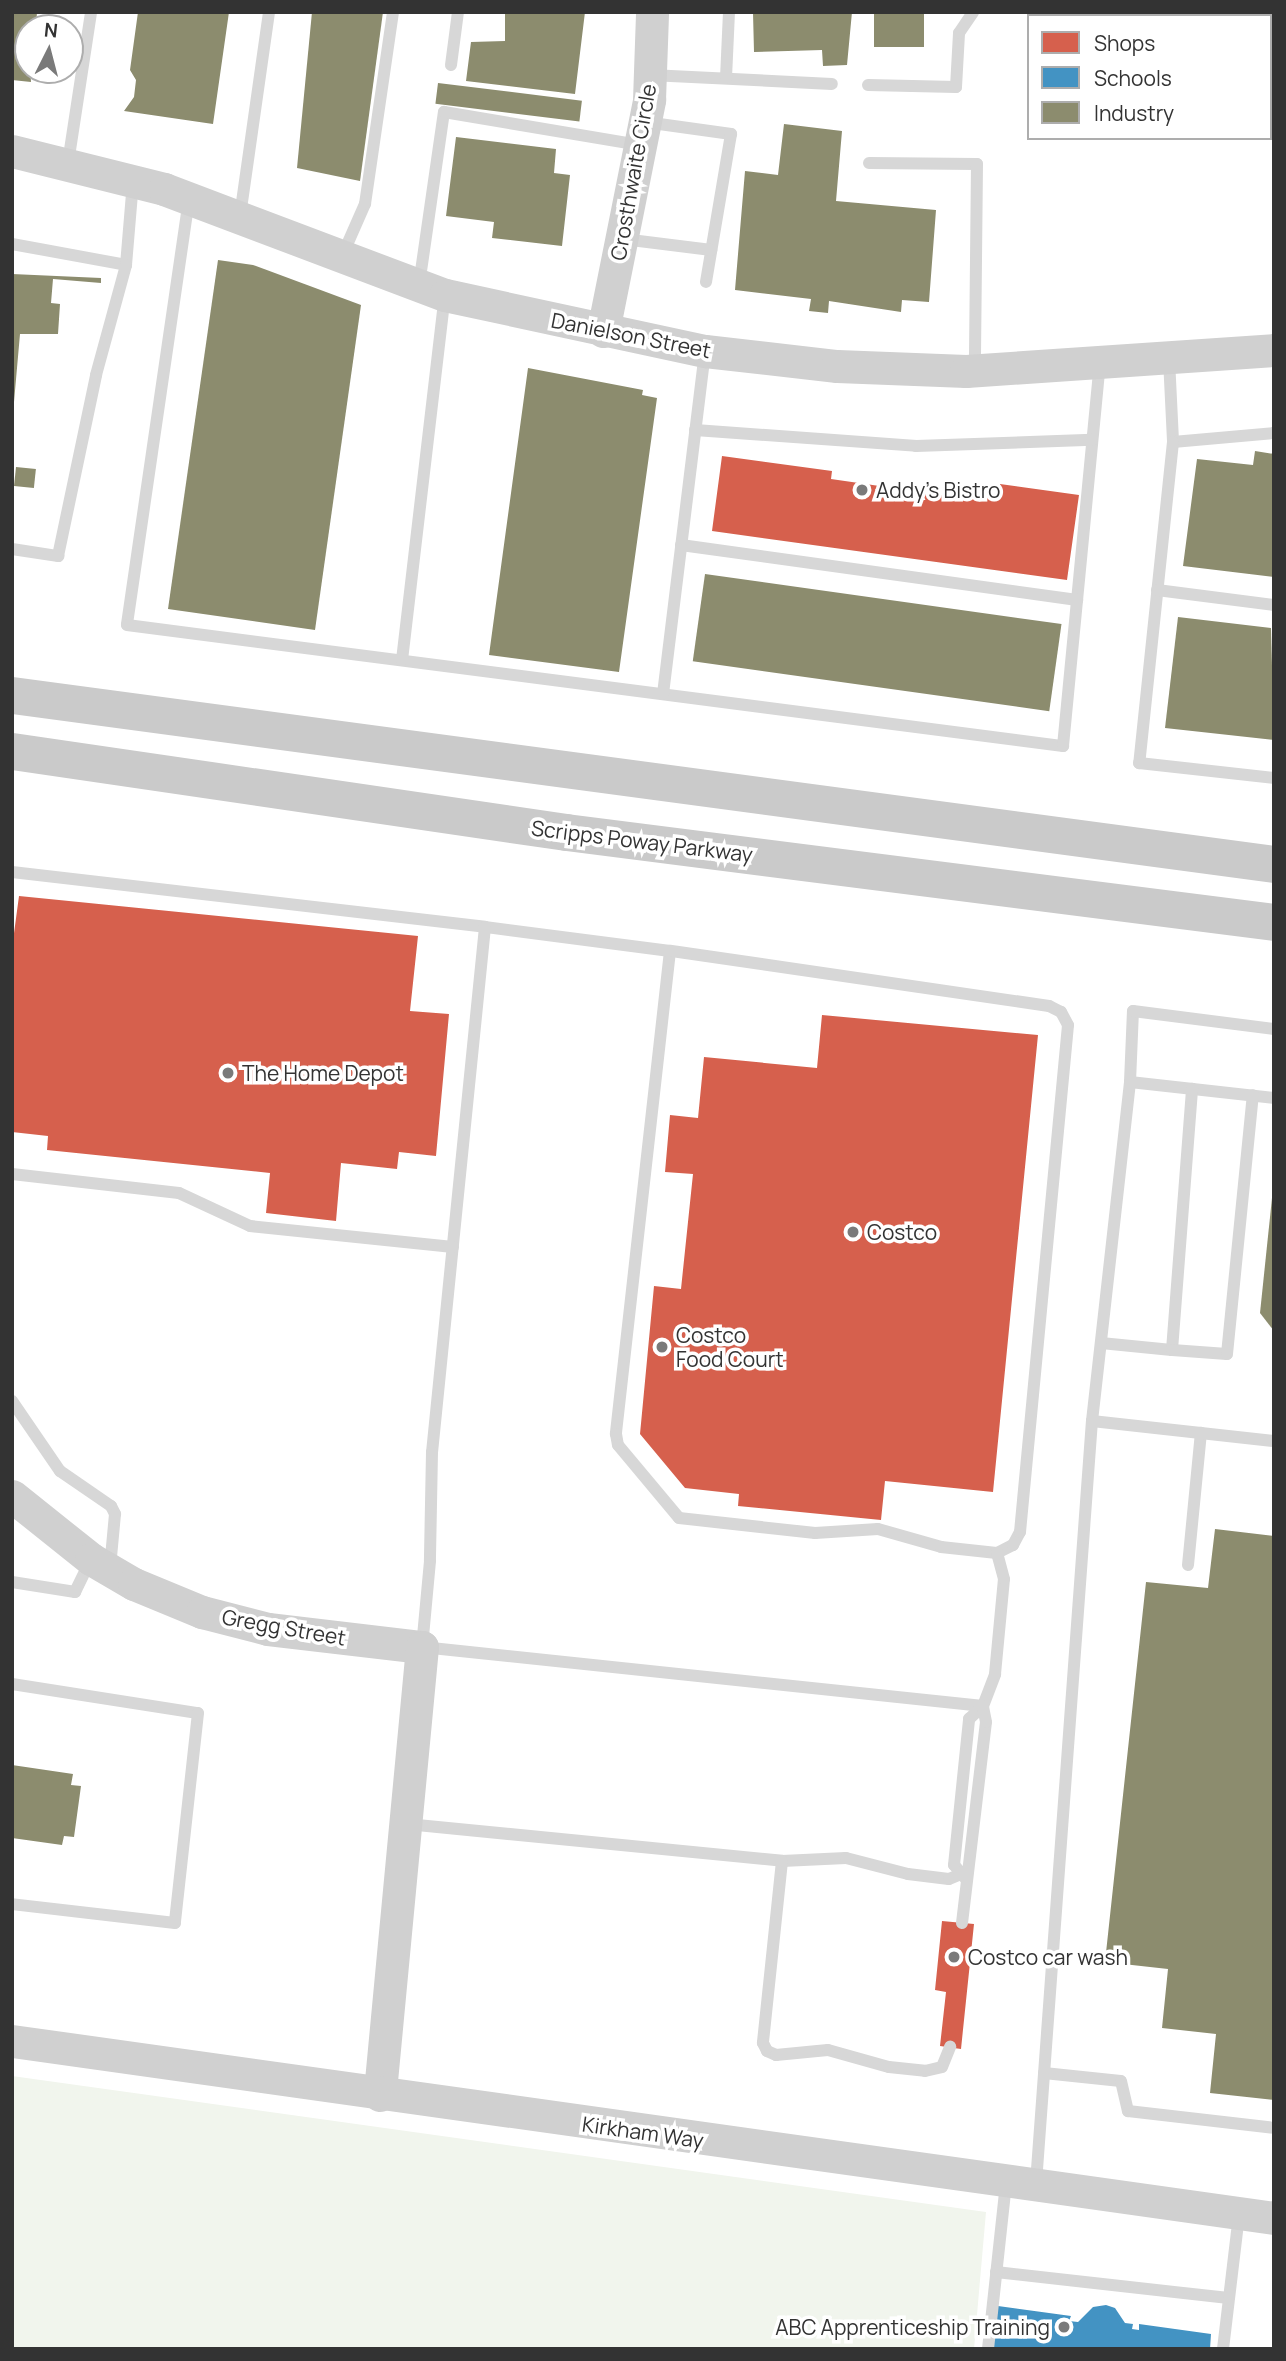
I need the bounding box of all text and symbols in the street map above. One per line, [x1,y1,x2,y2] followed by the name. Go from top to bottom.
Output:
[14,14,84,84] north arrow
[1027,14,1272,140] legend
[43,16,59,44] text: N
[1094,29,1155,57] text: Shops
[1094,64,1172,92] text: Schools
[605,82,661,262] street label: Crosthwaite Circle
[1094,99,1174,127] text: Industry
[549,307,713,363] street label: Danielson Street
[876,477,1000,503] place label: Addy's Bistro
[854,482,870,498] marker: Addy's Bistro
[530,815,754,867] street label: Scripps Poway Parkway
[242,1060,404,1086] place label: The Home Depot
[220,1065,236,1081] marker: The Home Depot
[867,1219,937,1245] place label: Costco
[845,1224,861,1240] marker: Costco
[676,1322,784,1372] place label: Costco Food Court
[654,1339,670,1355] marker: Costco Food Court
[220,1604,348,1650] street label: Gregg Street
[968,1944,1128,1970] place label: Costco car wash
[946,1949,962,1965] marker: Costco car wash
[581,2111,705,2153] street label: Kirkham Way
[775,2314,1050,2340] place label: ABC Apprenticeship Training
[1056,2319,1072,2335] marker: ABC Apprenticeship Training

